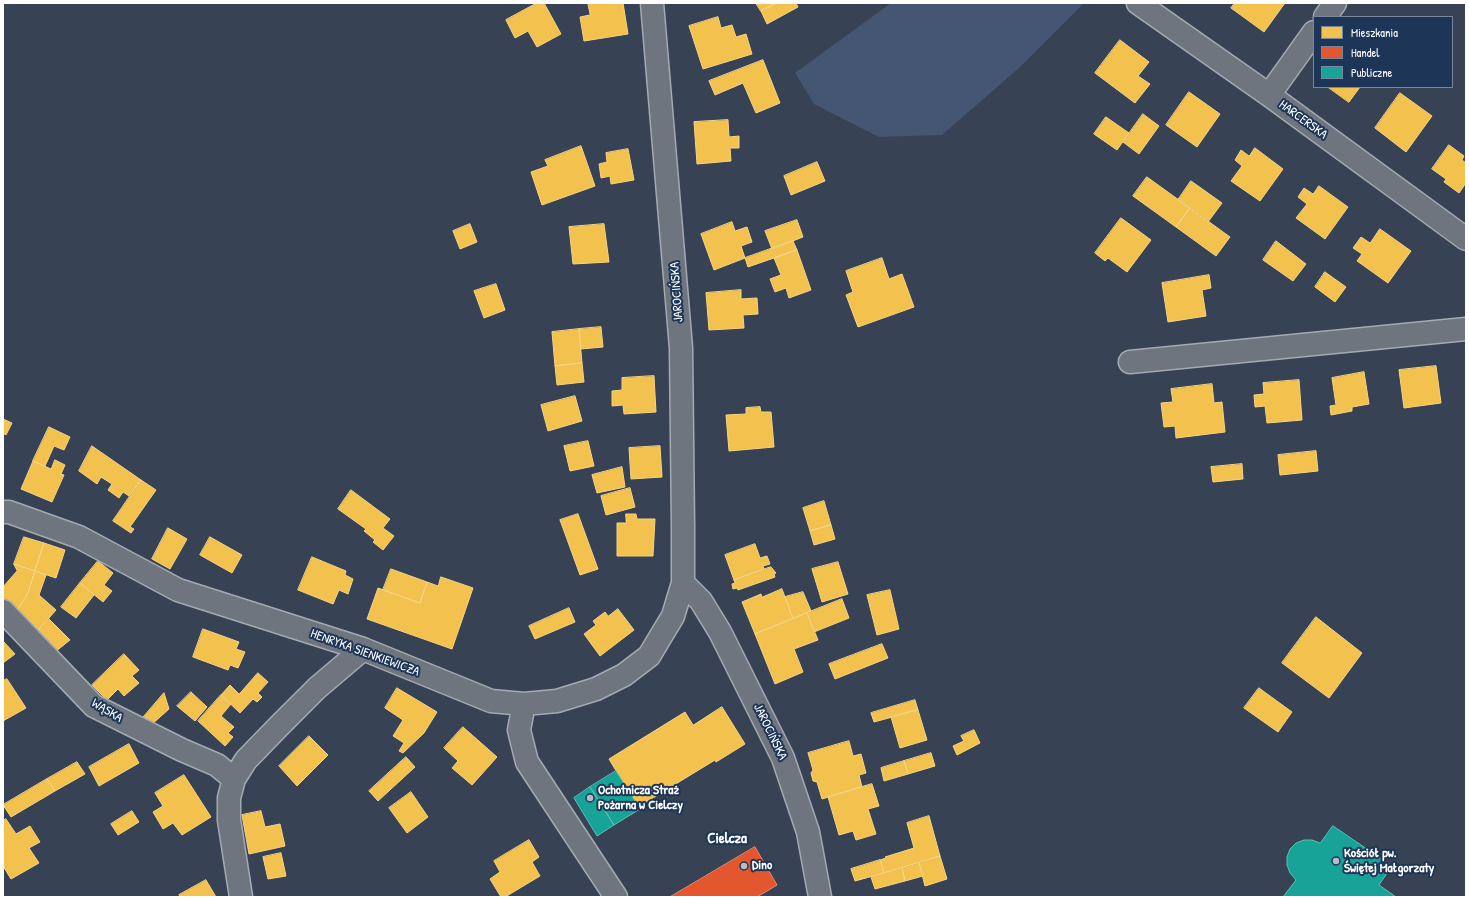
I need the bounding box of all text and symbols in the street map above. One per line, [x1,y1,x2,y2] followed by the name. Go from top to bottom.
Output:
[1313,16,1453,88] legend
[1351,24,1398,41] text: Mieszkania
[1351,44,1379,61] text: Handel
[1351,64,1392,81] text: Publiczne
[1276,97,1330,143] street label: HARCERSKA
[667,261,687,323] street label: JAROCIŃSKA
[308,626,422,680] street label: HENRYKA SIENKIEWICZA
[89,696,125,726] street label: WĄSKA
[750,701,790,763] street label: JAROCIŃSKA
[598,783,683,814] place label: Ochotnicza Straż Pożarna w Cielczy
[585,793,595,803] marker: Ochotnicza Straż Pożarna w Cielczy
[707,830,747,848] district label: Cielcza
[1344,846,1434,877] place label: Kościół pw. Świętej Małgorzaty
[1331,856,1341,866] marker: Kościół pw. Świętej Małgorzaty
[752,858,772,874] place label: Dino
[739,861,749,871] marker: Dino

